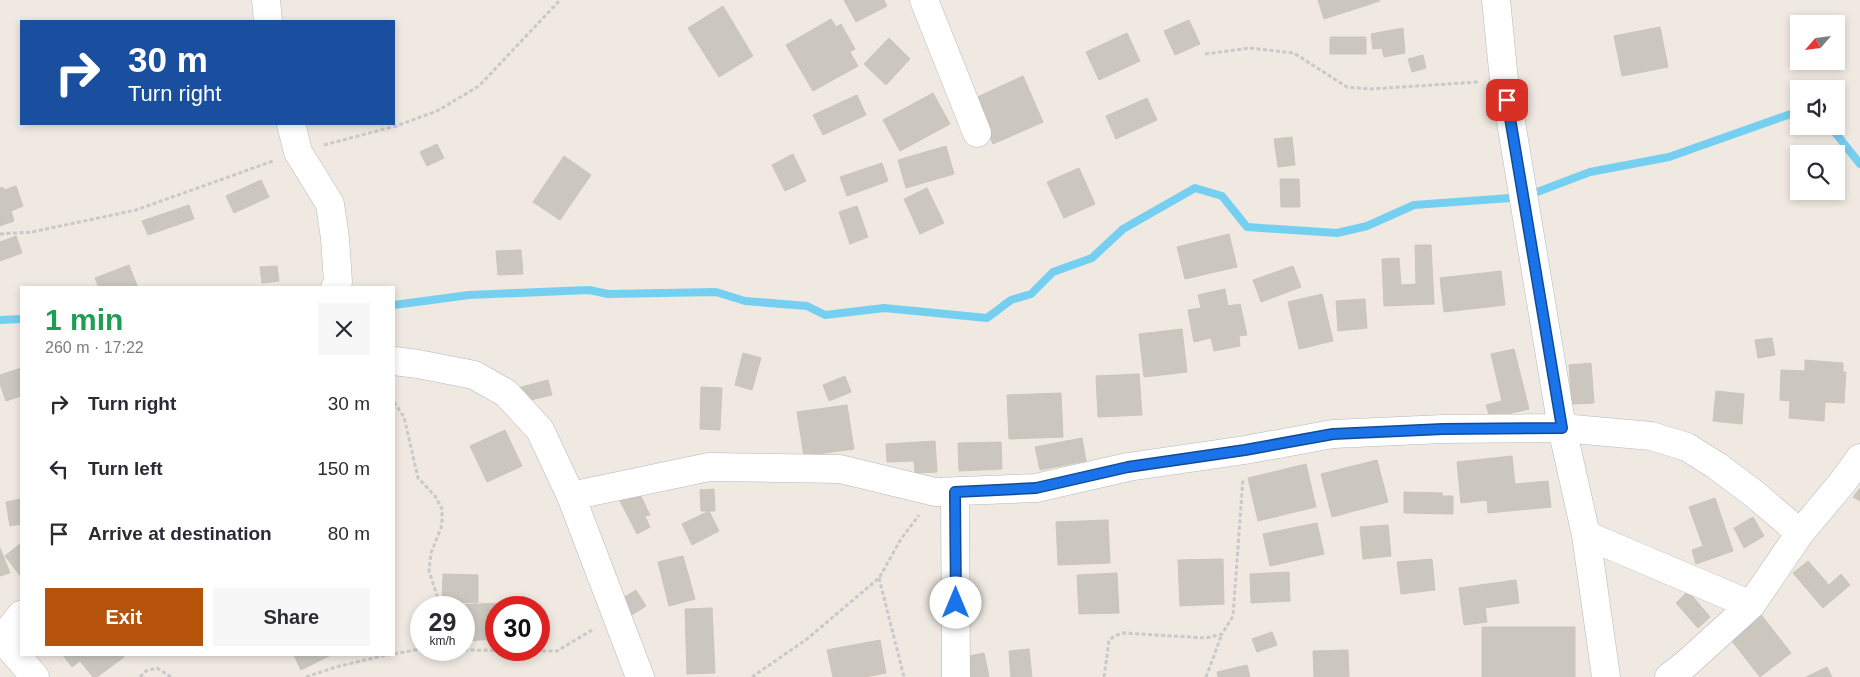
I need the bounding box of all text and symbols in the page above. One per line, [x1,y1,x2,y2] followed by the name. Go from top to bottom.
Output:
[1790,15,1845,70] north arrow
[1790,15,1845,200] map controls
[45,40,110,105] icon: right
[128,40,208,79] text: 30 m
[1486,79,1528,121] pin
[1790,80,1845,135] button: sound
[128,81,221,106] text: Turn right
[1493,86,1521,114] icon: arrive
[1790,145,1845,200] button: search
[45,303,123,336] text: 1 min
[318,303,370,355] button: close
[45,339,144,356] text: 260 m · 17:22
[45,390,73,418] icon: right
[88,393,176,414] text: Turn right
[328,393,370,414] text: 30 m
[45,455,73,483] icon: left
[88,458,163,479] text: Turn left
[317,458,370,479] text: 150 m
[45,520,73,548] icon: arrive
[88,523,272,544] text: Arrive at destination
[328,523,370,544] text: 80 m
[929,576,981,628] position arrow
[45,588,203,646] button: Exit
[213,588,370,646] button: Share
[485,596,550,661] speed limit sign: 30
[429,608,456,636] text: 29
[429,634,456,648] text: km/h

